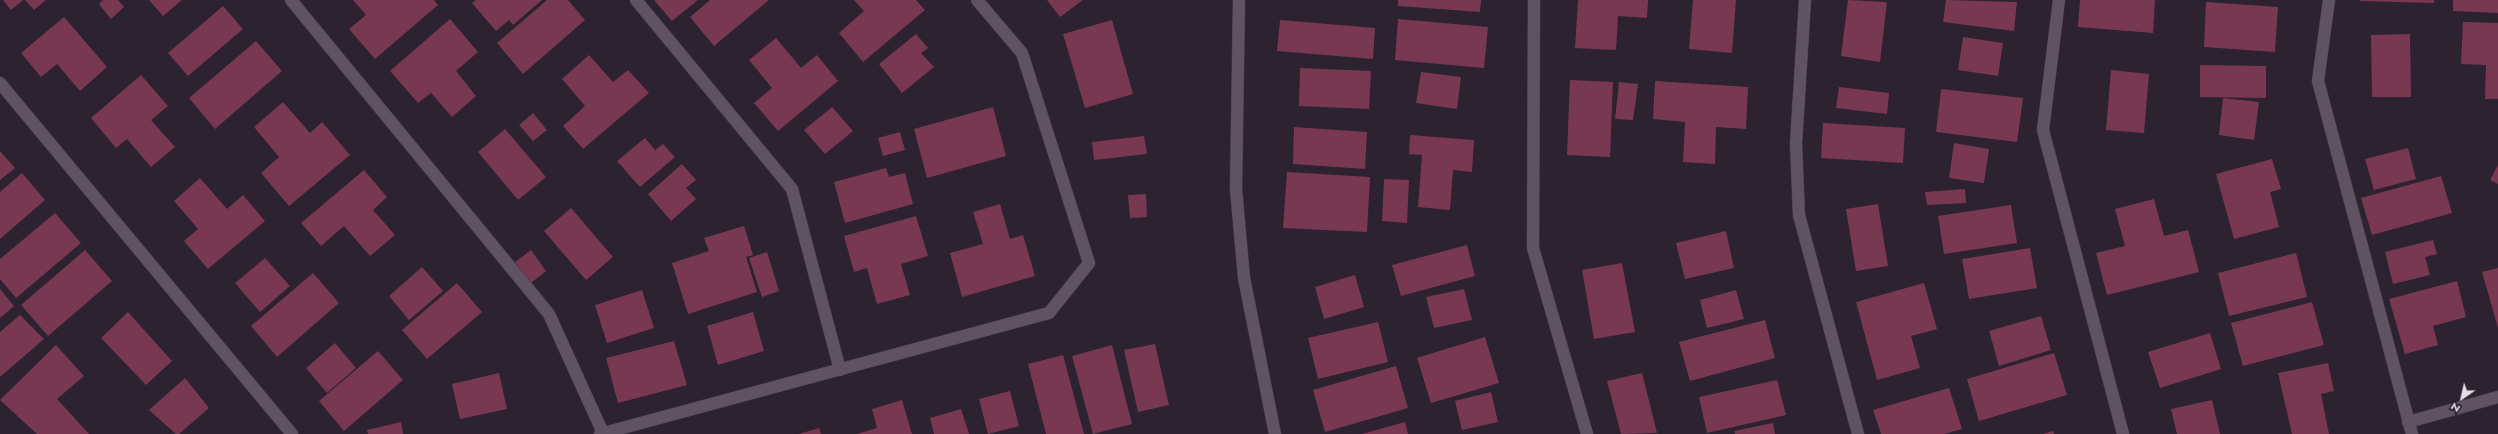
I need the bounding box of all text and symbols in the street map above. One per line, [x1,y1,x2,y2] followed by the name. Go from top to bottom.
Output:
[2442,378,2482,418] north arrow
[2447,399,2463,417] text: N

